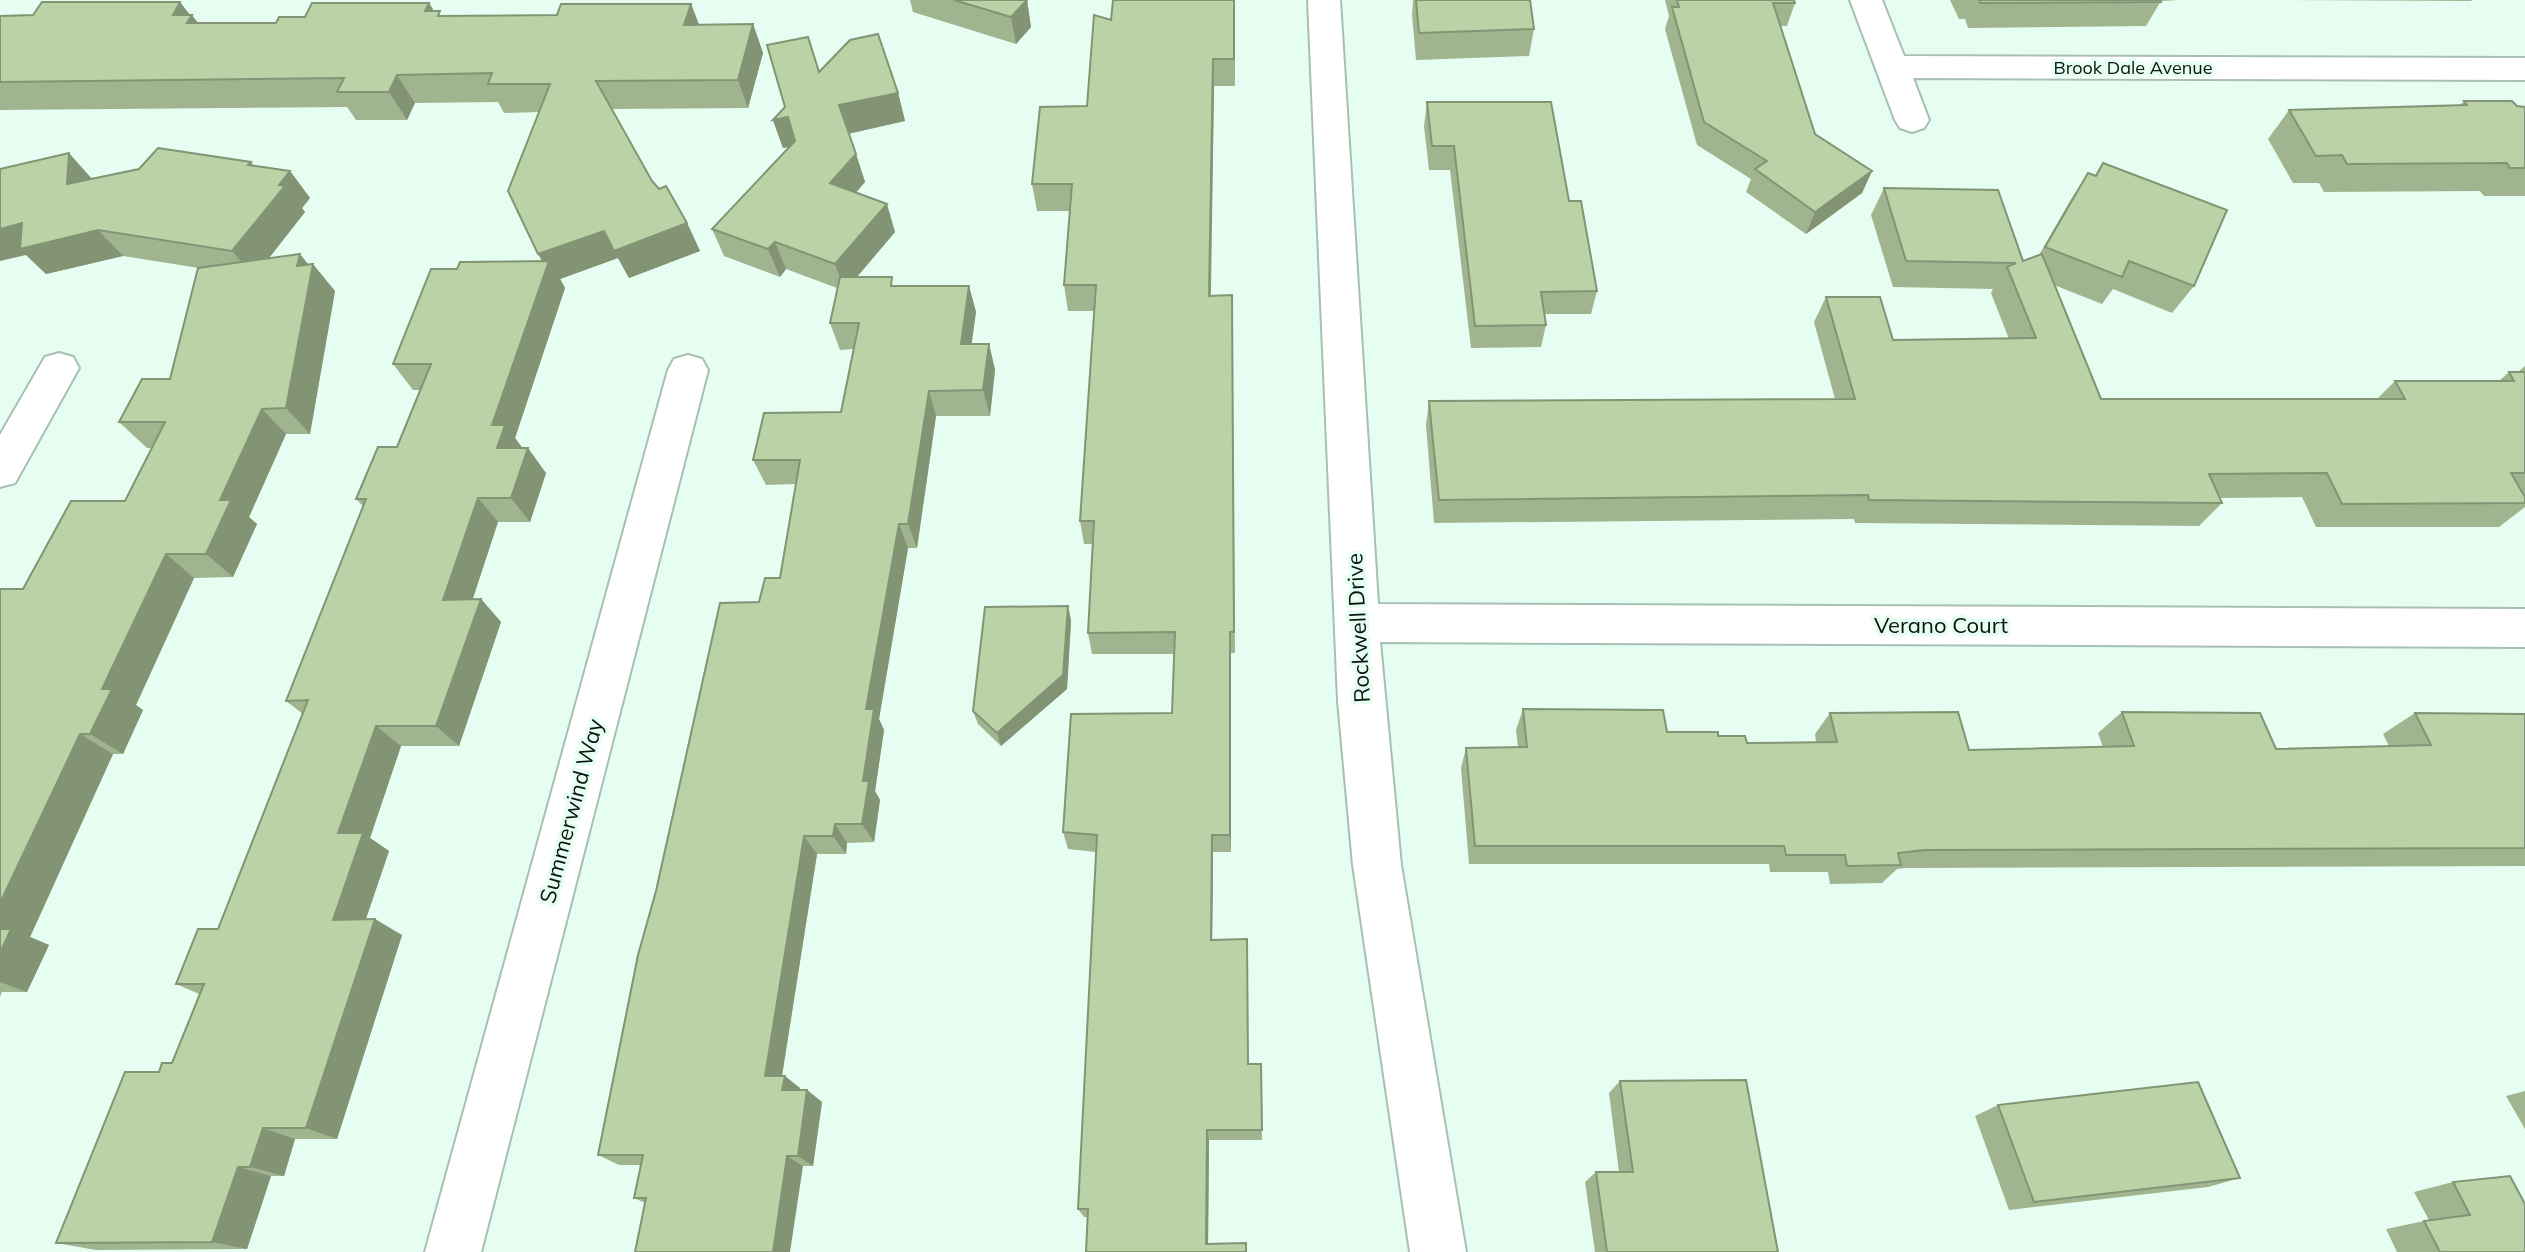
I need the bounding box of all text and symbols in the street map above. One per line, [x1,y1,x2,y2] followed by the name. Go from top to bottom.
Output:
[2054,56,2212,79] street label: Brook Dale Avenue
[1340,553,1376,703] street label: Rockwell Drive
[1874,611,2008,639] street label: Verano Court
[533,715,609,906] street label: Summerwind Way

